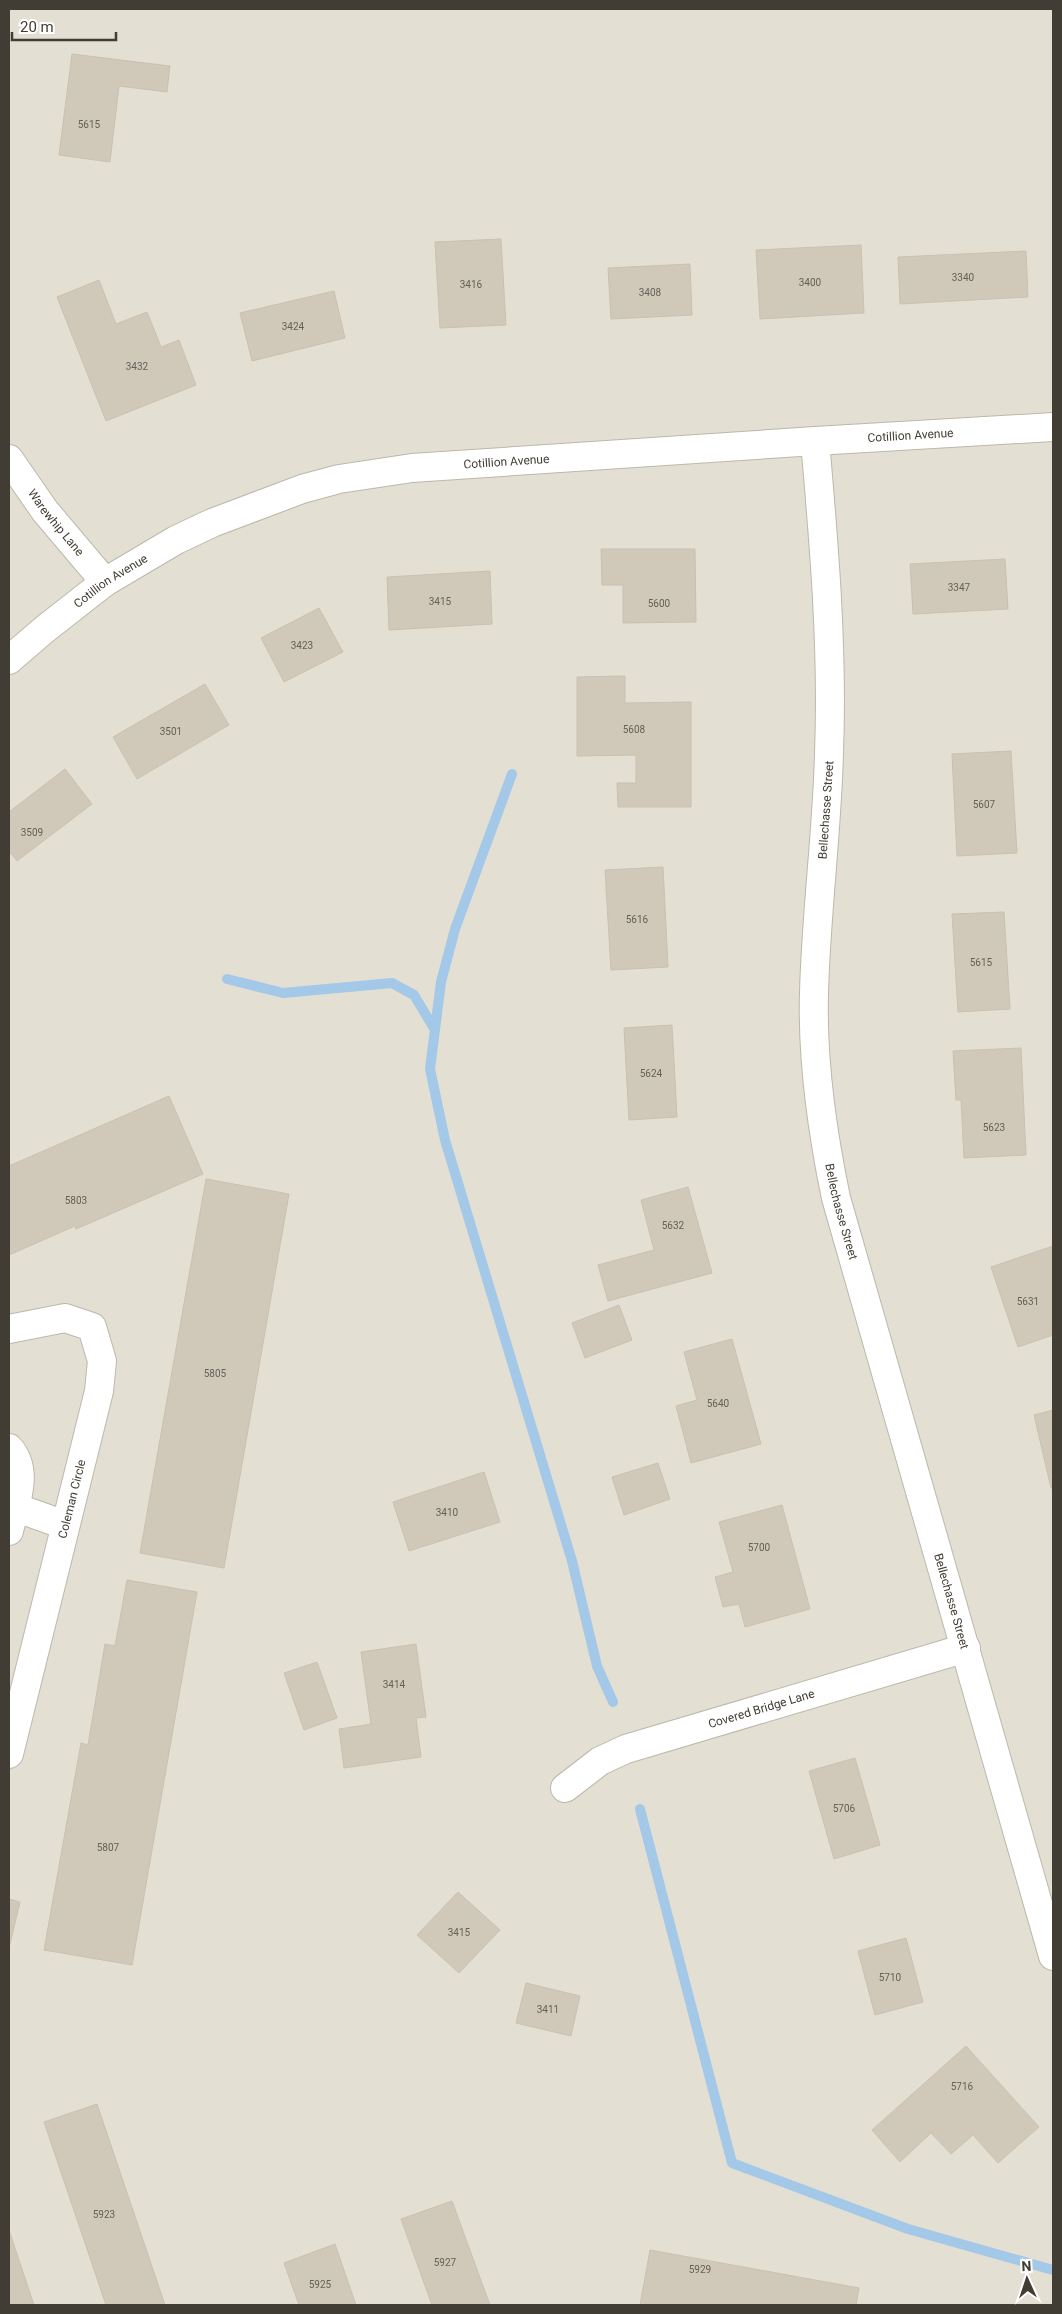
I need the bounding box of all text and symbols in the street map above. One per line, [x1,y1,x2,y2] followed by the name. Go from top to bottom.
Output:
[12,10,116,42] scale bar
[20,18,54,36] text: 20 m
[78,119,101,130] house number: 5615
[952,272,975,283] house number: 3340
[799,277,822,288] house number: 3400
[460,279,483,290] house number: 3416
[639,287,662,298] house number: 3408
[282,321,305,332] house number: 3424
[126,361,149,372] house number: 3432
[867,426,954,445] street label: Cotillion Avenue
[463,452,550,472] street label: Cotillion Avenue
[25,486,87,559] street label: Warewhip Lane
[71,551,150,611] street label: Cotillion Avenue
[948,582,971,593] house number: 3347
[429,596,452,607] house number: 3415
[648,598,671,609] house number: 5600
[291,640,313,651] house number: 3423
[623,724,646,735] house number: 5608
[160,726,182,737] house number: 3501
[816,760,836,860] street label: Bellechasse Street
[973,799,996,810] house number: 5607
[21,827,43,838] house number: 3509
[626,914,649,925] house number: 5616
[970,957,993,968] house number: 5615
[640,1068,663,1079] house number: 5624
[983,1122,1005,1133] house number: 5623
[822,1162,860,1261] street label: Bellechasse Street
[65,1195,87,1206] house number: 5803
[662,1220,685,1231] house number: 5632
[1017,1296,1039,1307] house number: 5631
[204,1368,227,1379] house number: 5805
[707,1398,730,1409] house number: 5640
[55,1458,89,1540] street label: Coleman Circle
[436,1507,459,1518] house number: 3410
[748,1542,771,1553] house number: 5700
[931,1552,972,1651] street label: Bellechasse Street
[383,1679,406,1690] house number: 3414
[707,1686,816,1731] street label: Covered Bridge Lane
[833,1803,856,1814] house number: 5706
[97,1842,120,1853] house number: 5807
[448,1927,471,1938] house number: 3415
[879,1972,902,1983] house number: 5710
[537,2004,559,2015] house number: 3411
[951,2081,974,2092] house number: 5716
[93,2209,115,2220] house number: 5923
[1002,2254,1052,2304] north arrow
[434,2257,457,2268] house number: 5927
[1021,2258,1032,2274] text: N
[689,2264,711,2275] house number: 5929
[309,2279,332,2290] house number: 5925

